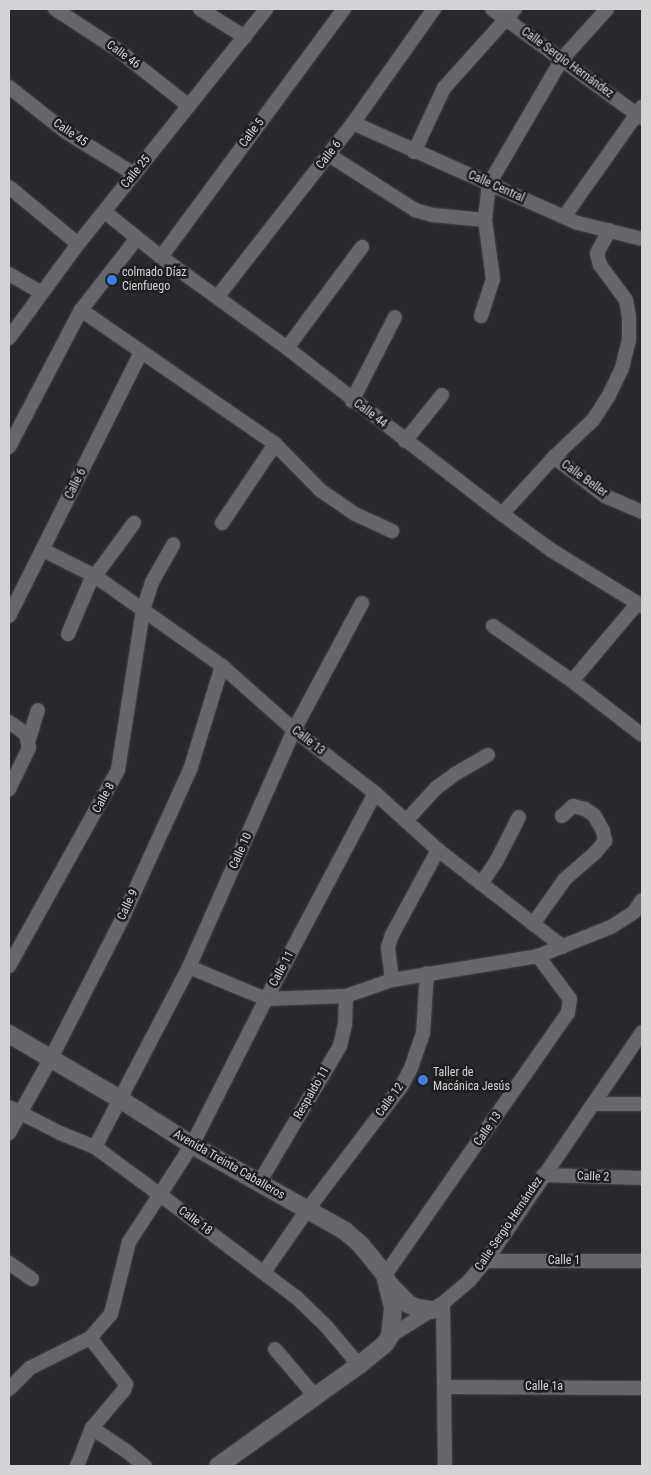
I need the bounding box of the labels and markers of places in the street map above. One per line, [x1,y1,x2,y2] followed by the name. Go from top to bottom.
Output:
[122,266,187,294] place label: colmado Díaz Cienfuego
[106,274,118,286] marker: colmado Díaz Cienfuego
[433,1066,510,1094] place label: Taller de Macánica Jesús
[417,1074,429,1086] marker: Taller de Macánica Jesús

